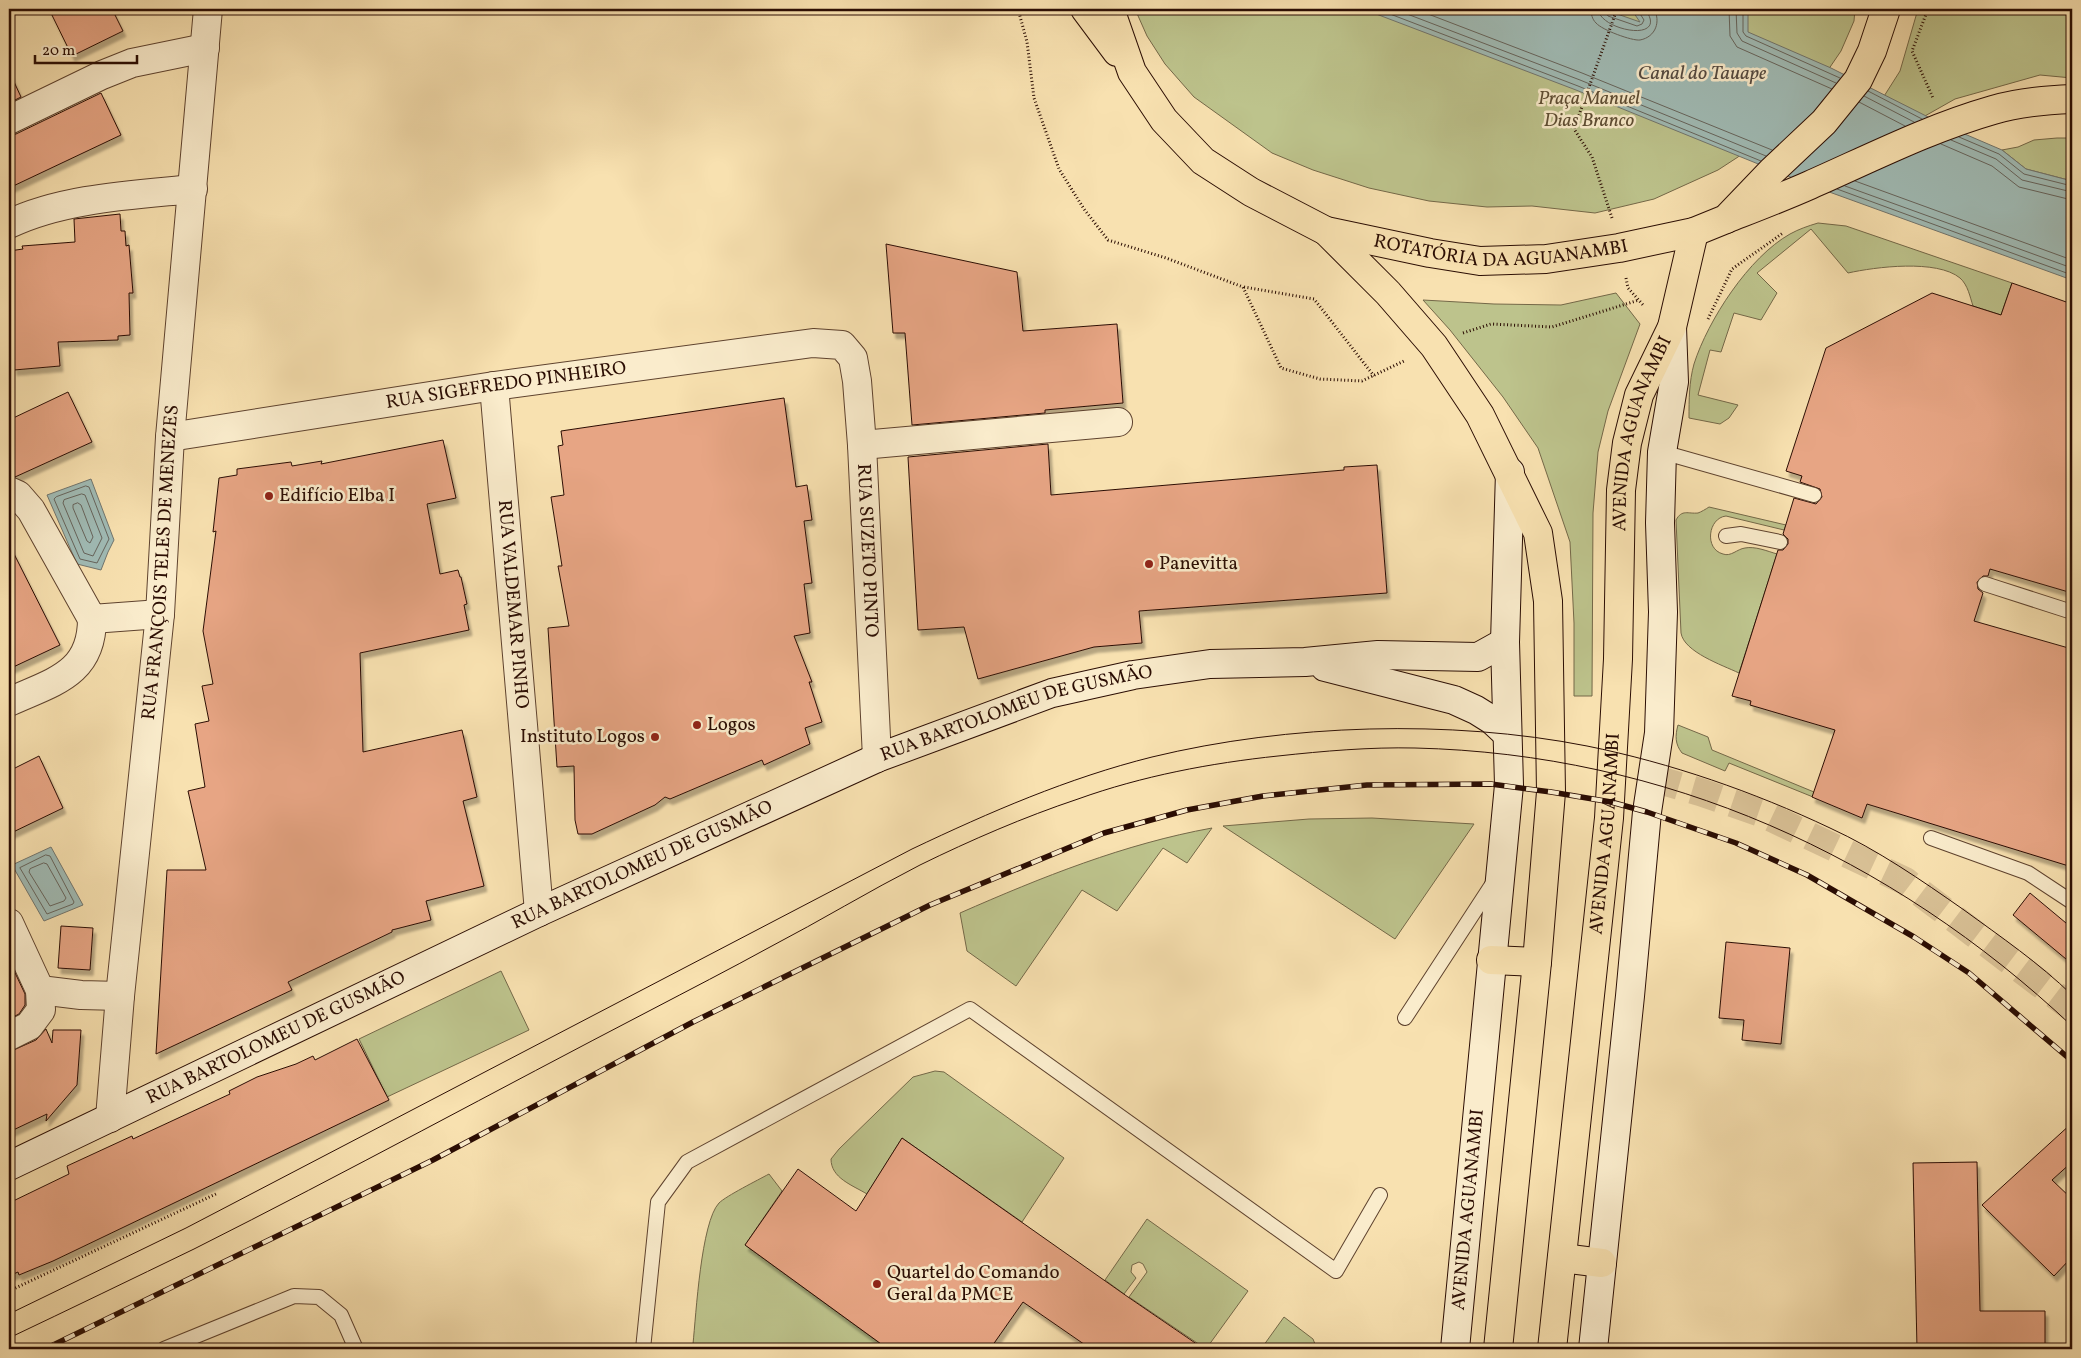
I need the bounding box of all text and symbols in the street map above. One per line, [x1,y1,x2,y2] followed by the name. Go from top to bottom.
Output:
[35,32,138,64] scale bar
[42,41,75,62] text: 20 m
[1638,60,1767,88] water label: Canal do Tauape
[1538,86,1640,134] park label: Praça Manuel Dias Branco
[1371,228,1630,274] street label: ROTATÓRIA DA AGUANAMBI
[1607,332,1679,532] street label: AVENIDA AGUANAMBI
[384,355,628,416] street label: RUA SIGEFREDO PINHEIRO
[136,404,186,721] street label: RUA FRANÇOIS TELES DE MENEZES
[850,463,884,638] street label: RUA SUZETO PINTO
[279,483,395,509] place label: Edifício Elba I
[263,490,275,502] marker: Edifício Elba I
[491,499,535,710] street label: RUA VALDEMAR PINHO
[1159,551,1238,577] place label: Panevitta
[1143,558,1155,570] marker: Panevitta
[877,659,1154,769] street label: RUA BARTOLOMEU DE GUSMÃO
[707,712,756,738] place label: Logos
[691,719,703,731] marker: Logos
[520,724,645,750] place label: Instituto Logos
[649,731,661,743] marker: Instituto Logos
[1584,732,1627,936] street label: AVENIDA AGUANAMBI
[507,794,777,936] street label: RUA BARTOLOMEU DE GUSMÃO
[142,965,410,1111] street label: RUA BARTOLOMEU DE GUSMÃO
[1446,1108,1491,1312] street label: AVENIDA AGUANAMBI
[887,1260,1060,1308] place label: Quartel do Comando Geral da PMCE
[871,1278,883,1290] marker: Quartel do Comando Geral da PMCE

